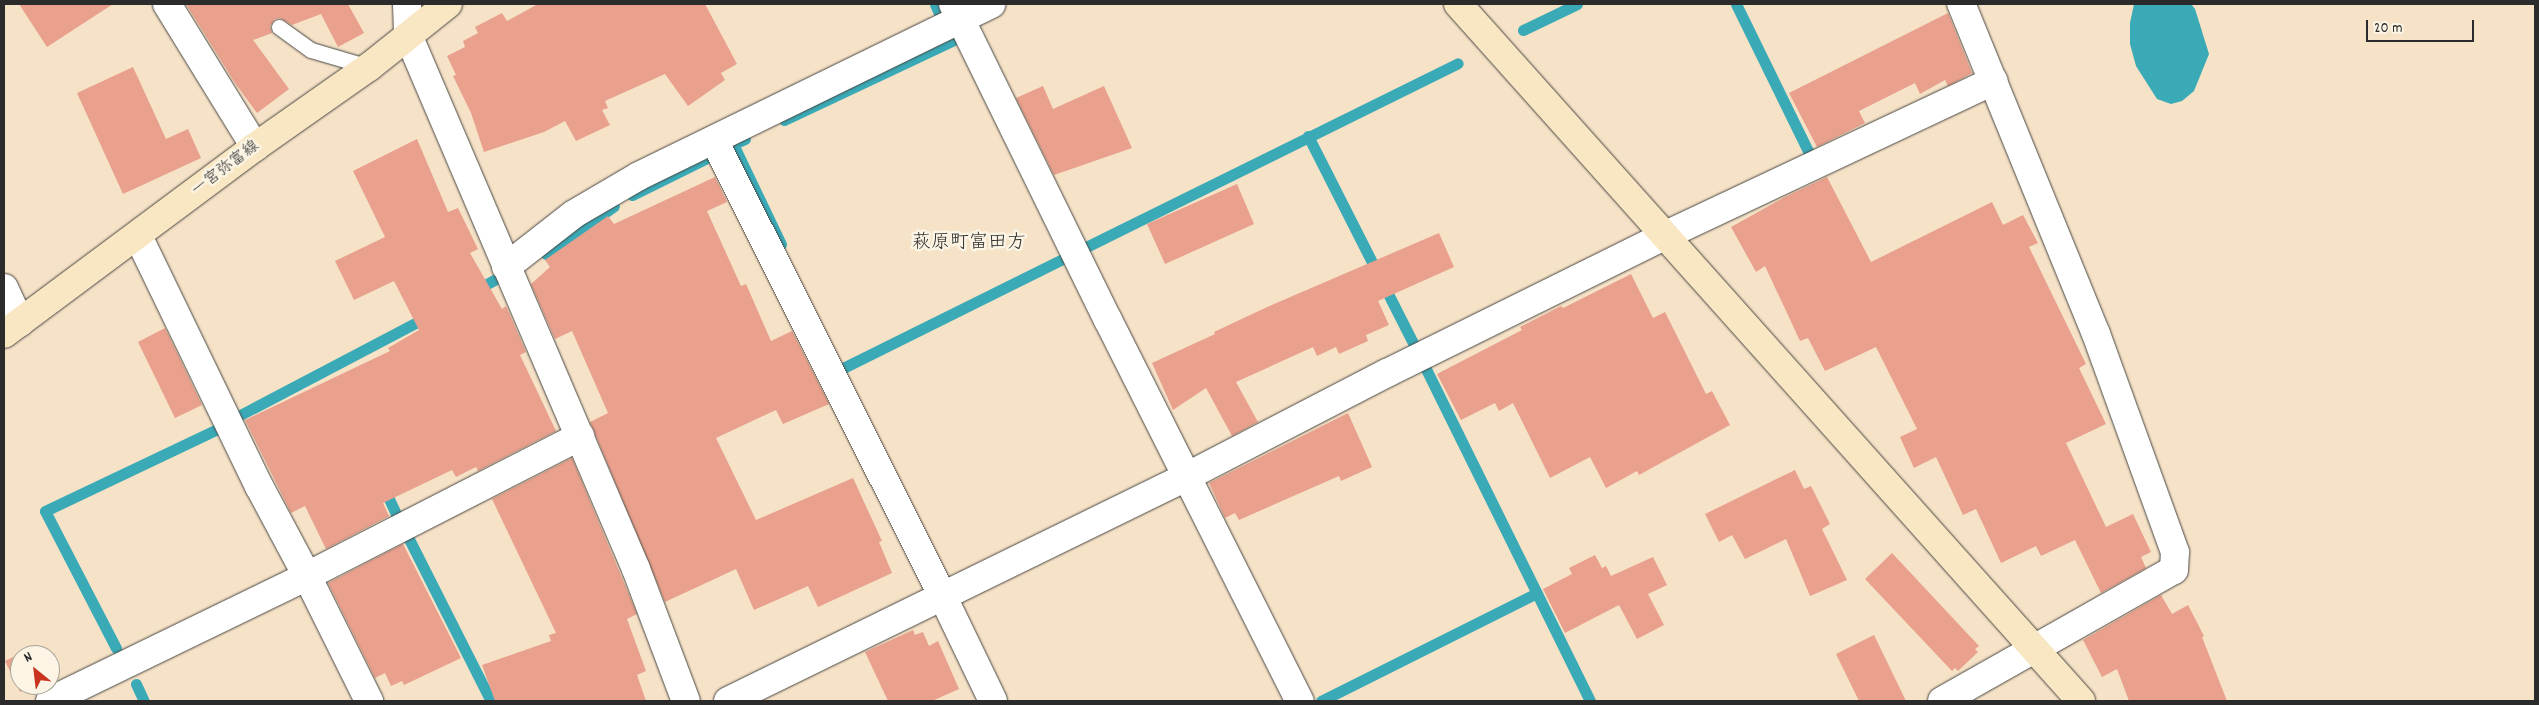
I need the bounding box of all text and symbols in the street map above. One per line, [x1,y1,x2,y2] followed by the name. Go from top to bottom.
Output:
[2369,10,2476,42] scale bar
[2374,18,2402,40] text: 20 m
[188,137,264,201] street label: 一宮弥富線
[912,233,1026,255] district label: 萩原町富田方
[10,645,60,695] north arrow
[20,647,36,668] text: N

